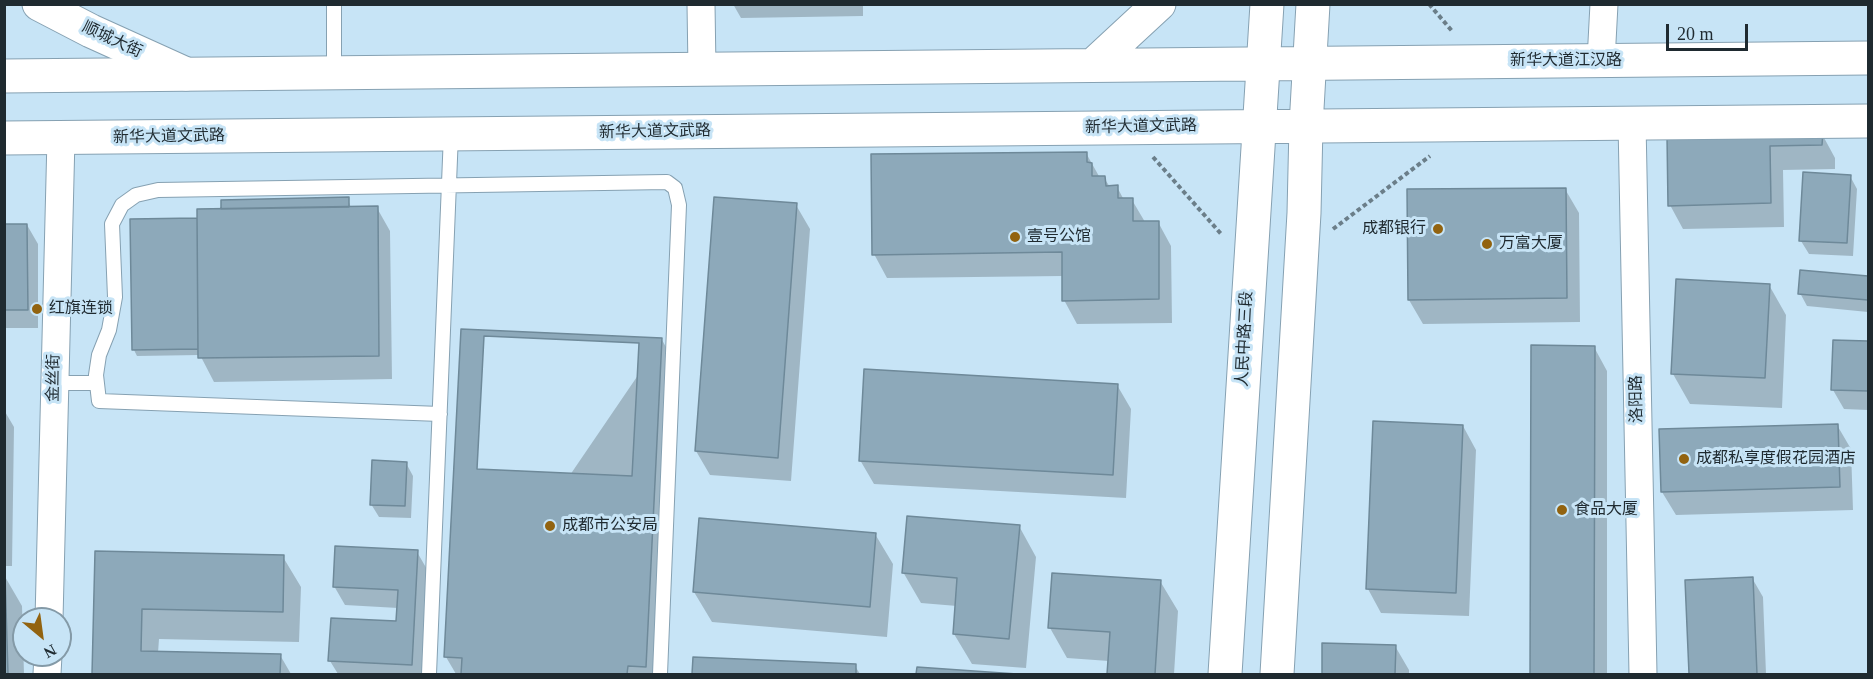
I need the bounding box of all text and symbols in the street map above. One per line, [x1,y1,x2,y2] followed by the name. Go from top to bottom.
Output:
[1669,12,1752,50] scale bar
[79,18,145,62] street label: 顺城大街
[1677,24,1714,44] text: 20 m
[1510,51,1622,71] street label: 新华大道江汉路
[1085,116,1197,138] street label: 新华大道文武路
[599,121,711,143] street label: 新华大道文武路
[113,126,225,148] street label: 新华大道文武路
[1362,219,1426,239] place label: 成都银行
[1431,222,1445,236] marker: 成都银行
[1027,227,1091,247] place label: 壹号公馆
[1008,230,1022,244] marker: 壹号公馆
[1499,234,1563,254] place label: 万富大厦
[1480,237,1494,251] marker: 万富大厦
[1233,291,1257,387] street label: 人民中路三段
[49,299,113,319] place label: 红旗连锁
[30,302,44,316] marker: 红旗连锁
[44,354,64,402] street label: 金丝街
[1627,375,1647,423] street label: 洛阳路
[1696,449,1856,469] place label: 成都私享度假花园酒店
[1677,452,1691,466] marker: 成都私享度假花园酒店
[1574,500,1638,520] place label: 食品大厦
[1555,503,1569,517] marker: 食品大厦
[562,516,658,536] place label: 成都市公安局
[543,519,557,533] marker: 成都市公安局
[12,607,72,667] north arrow
[41,641,59,662] text: N

